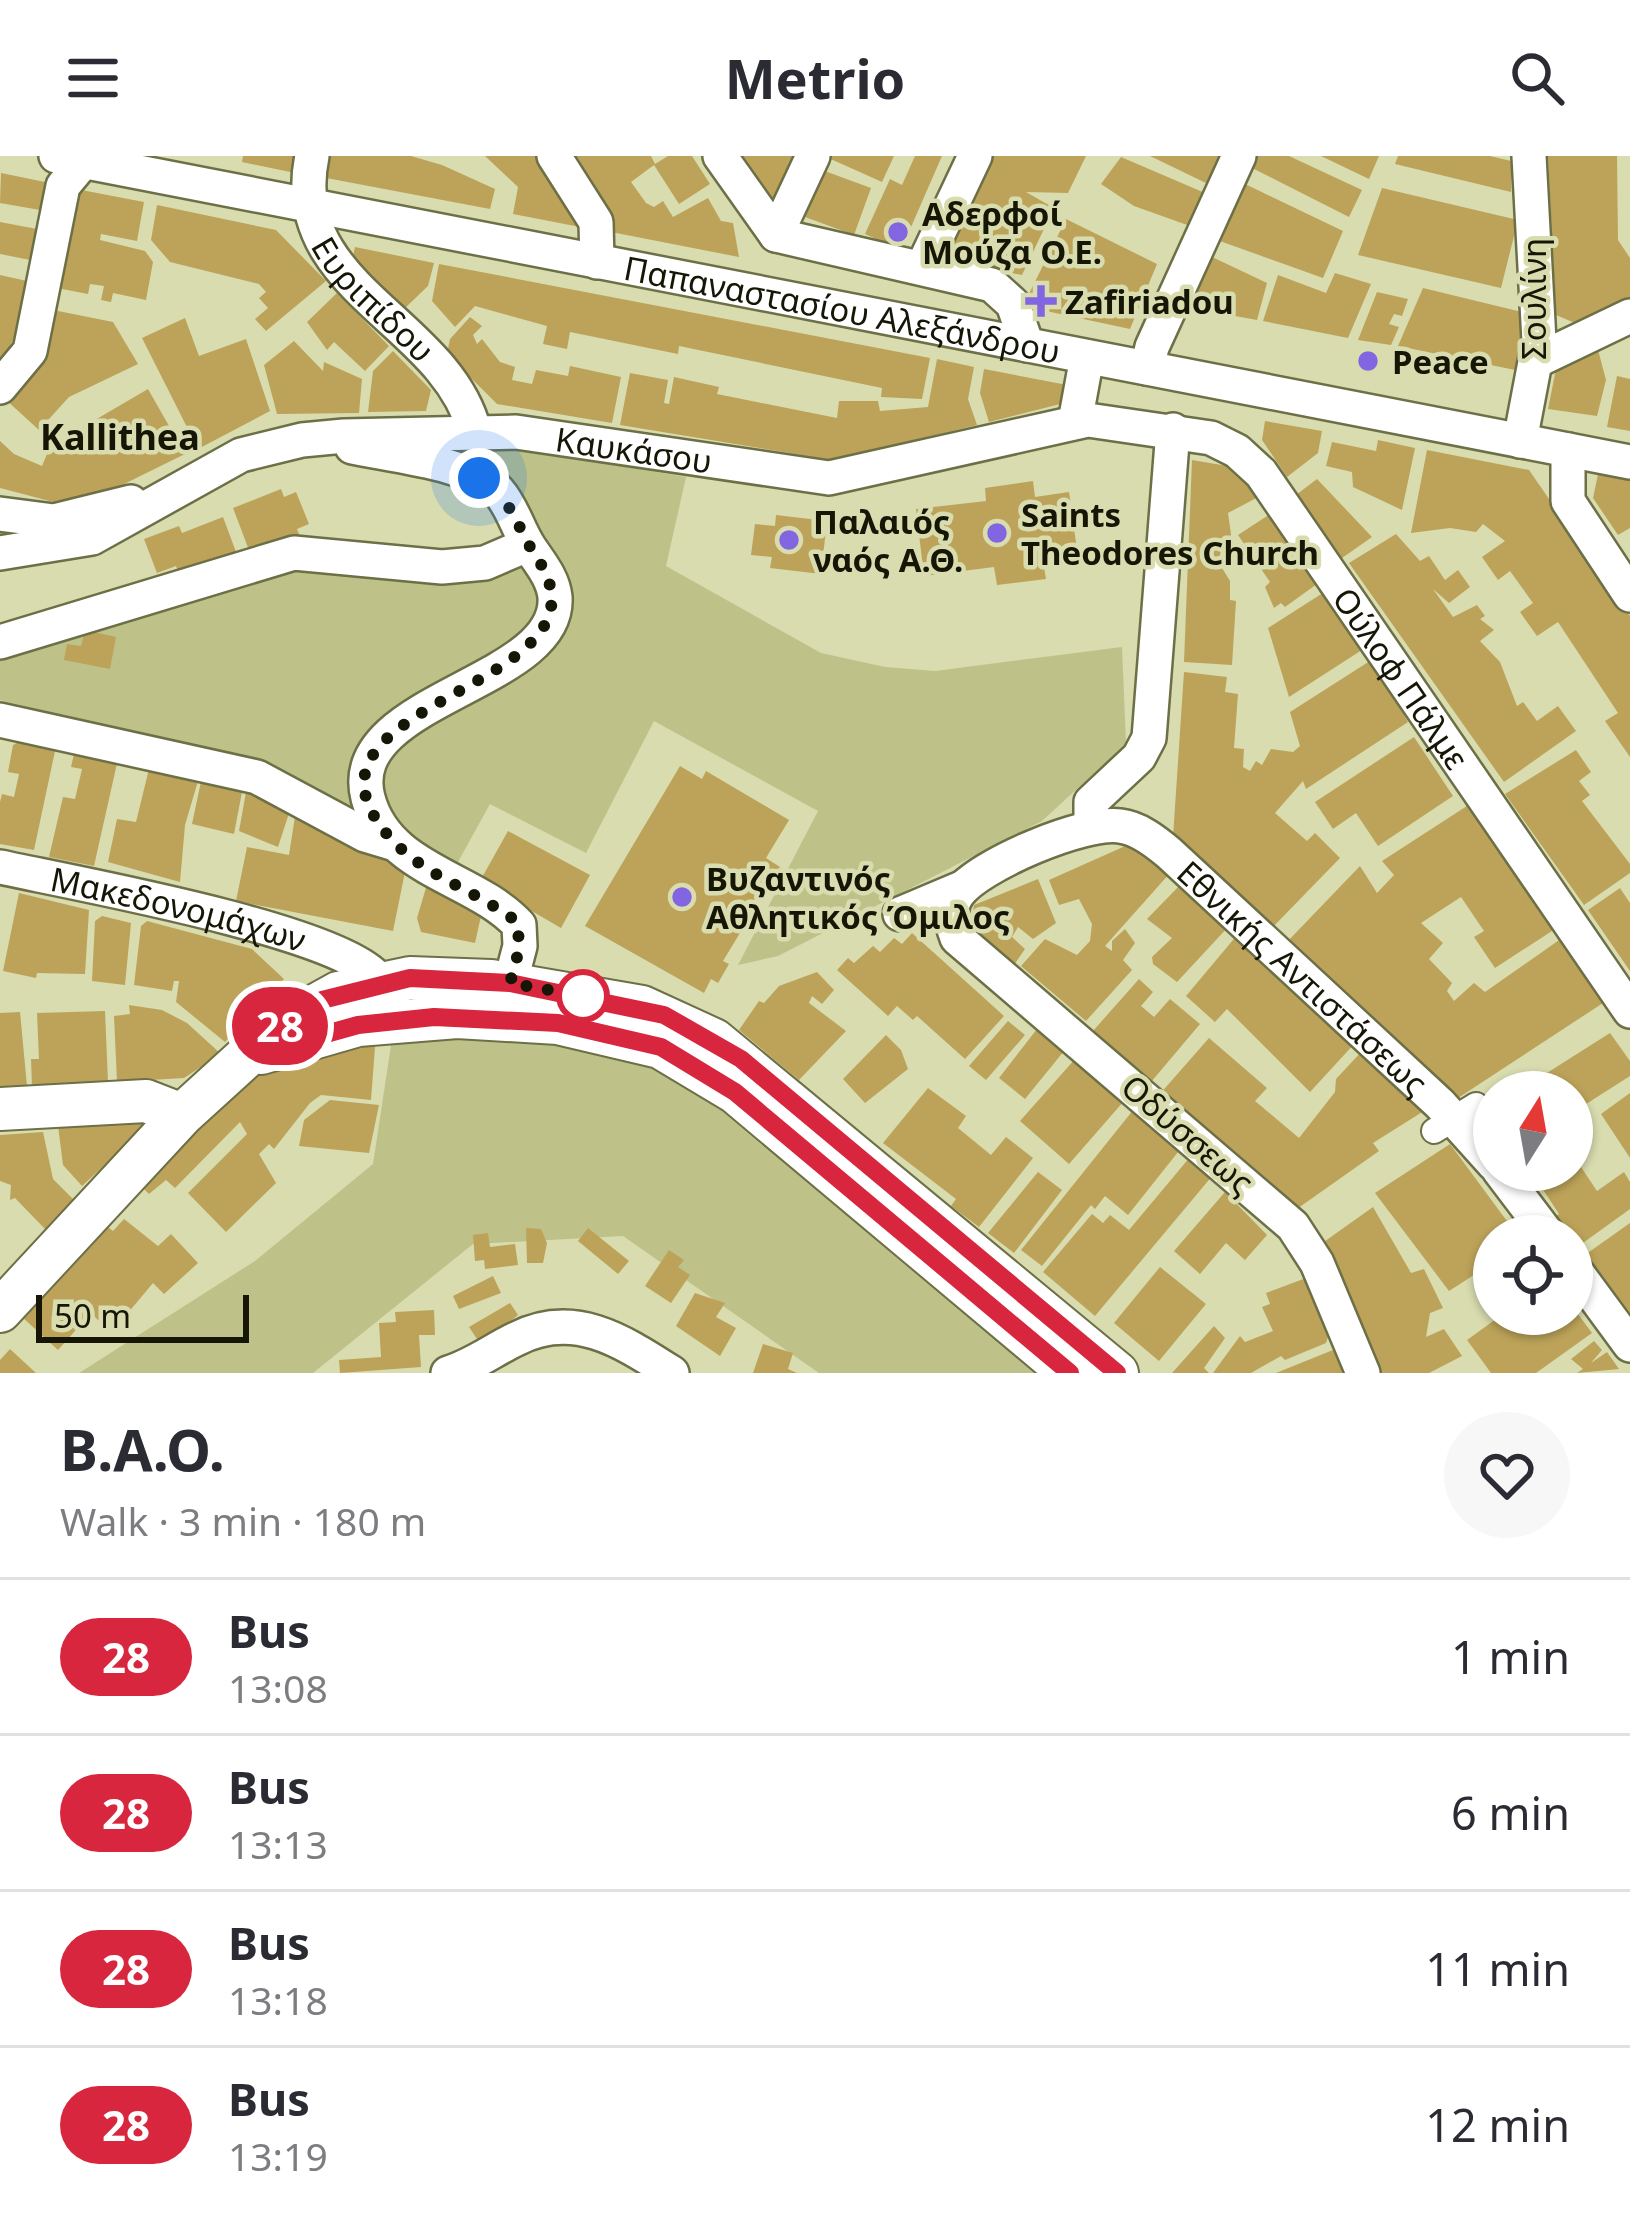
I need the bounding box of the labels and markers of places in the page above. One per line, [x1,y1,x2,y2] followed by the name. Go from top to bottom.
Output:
[922,191,1102,274] place label: Αδερφοί Μούζα Ο.Ε.
[885,219,911,245] marker: Αδερφοί Μούζα Ο.Ε.
[1065,279,1234,324] place label: Zafiriadou
[1028,288,1054,314] marker: Zafiriadou
[1392,339,1489,384] place label: Peace
[1355,348,1381,374] marker: Peace
[1021,492,1319,575] place label: Saints Theodores Church
[813,499,963,582] place label: Παλαιός ναός Α.Θ.
[984,520,1010,546] marker: Saints Theodores Church
[776,527,802,553] marker: Παλαιός ναός Α.Θ.
[706,856,1010,939] place label: Βυζαντινός Αθλητικός Όμιλος
[669,884,695,910] marker: Βυζαντινός Αθλητικός Όμιλος
[558,971,608,1021] unlabelled marker

